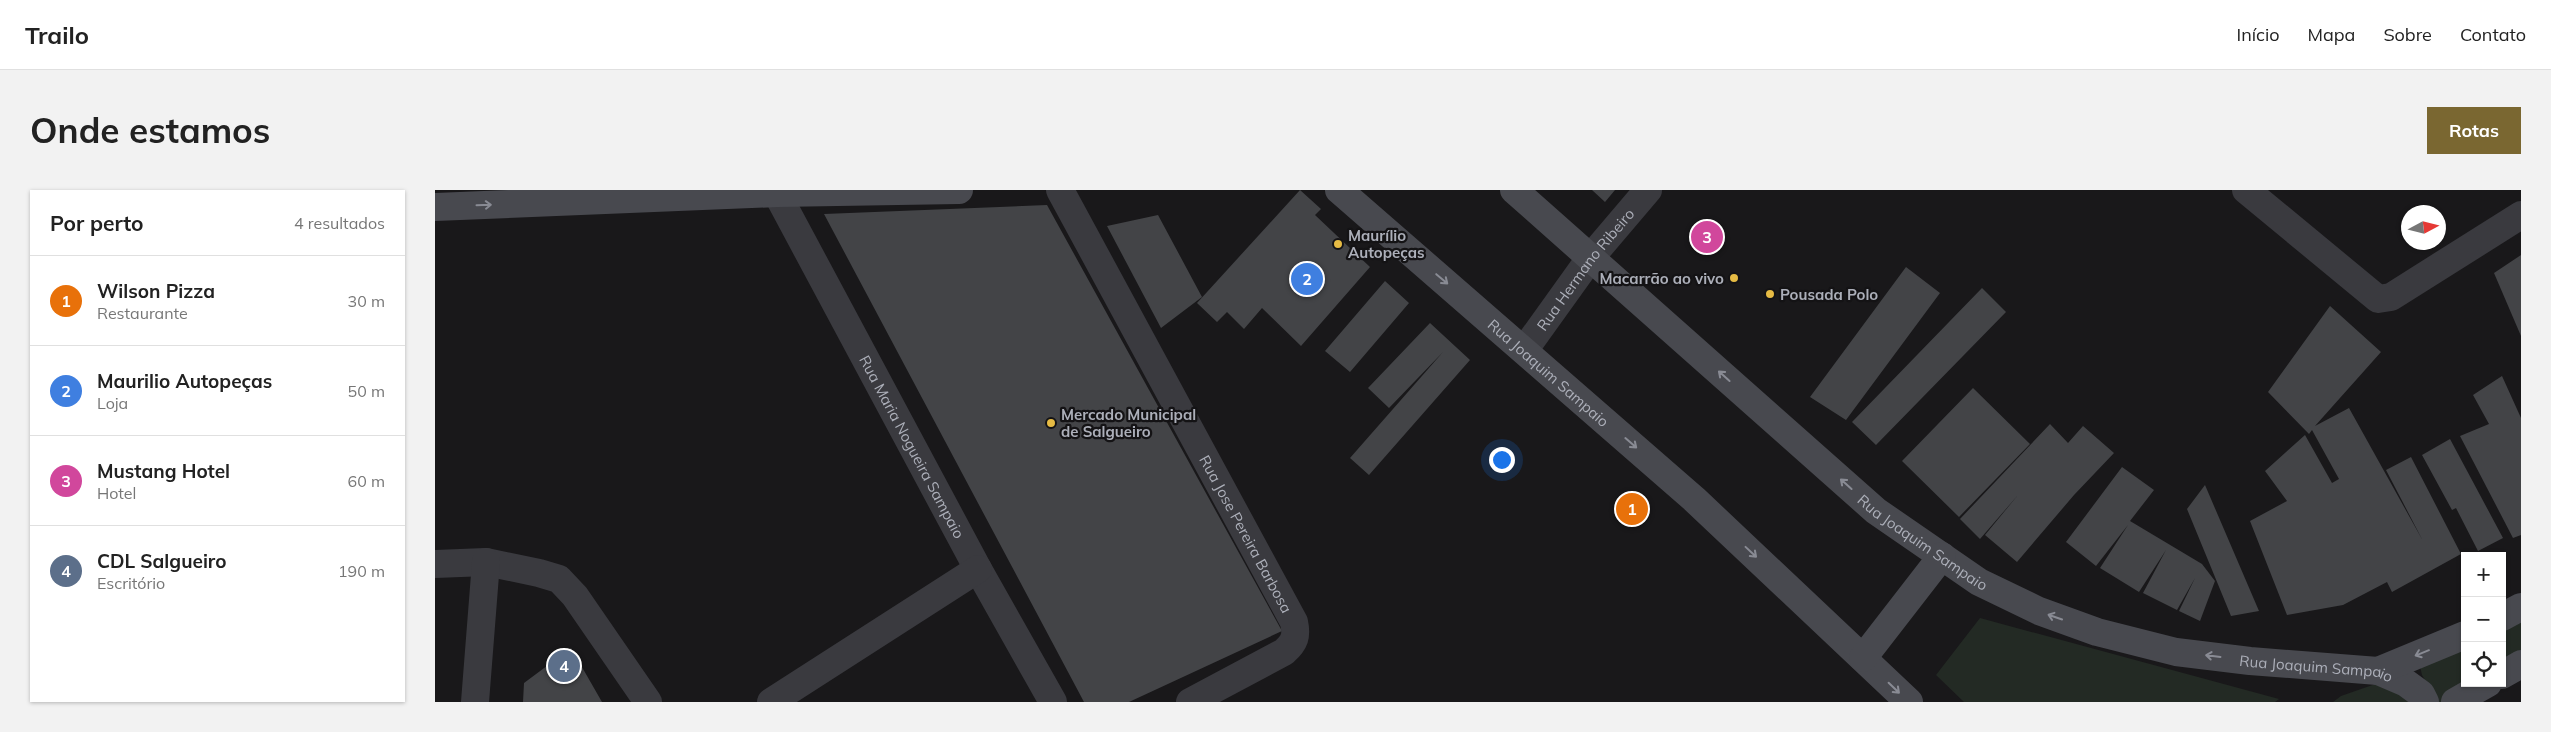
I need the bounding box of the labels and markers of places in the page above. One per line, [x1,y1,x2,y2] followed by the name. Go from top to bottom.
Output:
[1691,218,1723,256] pin: 3
[1348,226,1425,262] place label: Maurílio Autopeças
[1332,238,1344,250] marker: Maurílio Autopeças
[1291,260,1323,298] pin: 2
[1599,269,1724,288] place label: Macarrão ao vivo
[1728,272,1740,284] marker: Macarrão ao vivo
[1780,285,1878,304] place label: Pousada Polo
[1764,288,1776,300] marker: Pousada Polo
[1061,405,1196,441] place label: Mercado Municipal de Salgueiro
[1045,417,1057,429] marker: Mercado Municipal de Salgueiro
[1616,490,1648,528] pin: 1
[548,647,580,685] pin: 4

